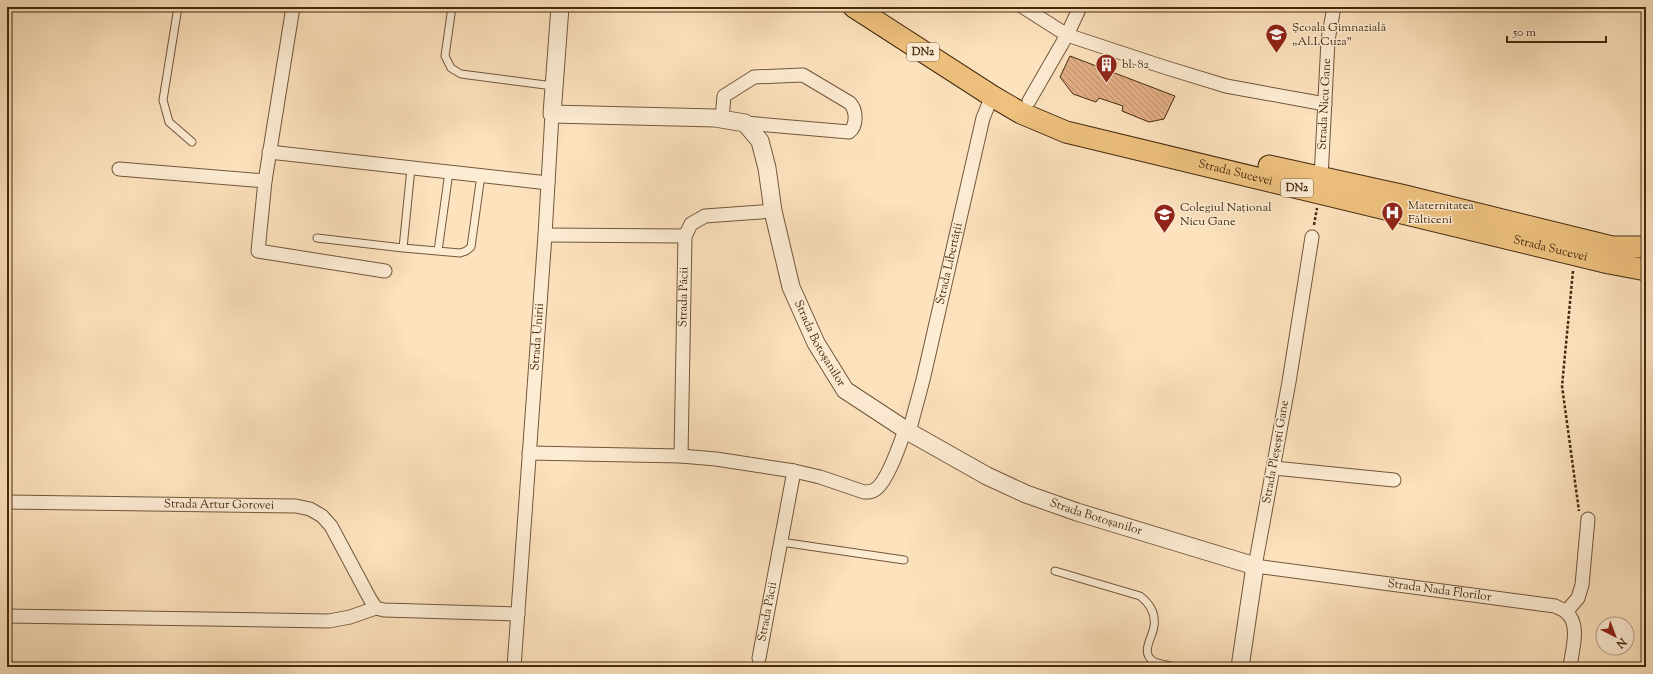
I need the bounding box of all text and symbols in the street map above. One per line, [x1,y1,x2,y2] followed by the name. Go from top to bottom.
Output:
[1507,18,1606,44] scale bar
[1292,19,1387,51] place label: Școala Gimnazială „Al.I.Cuza”
[1263,22,1289,55] school or university icon: Școala Gimnazială „Al.I.Cuza”
[1512,24,1536,42] text: 50 m
[907,43,939,61] road number: DN2
[1094,52,1120,85] building icon: bl. 82
[1122,56,1149,74] place label: bl. 82
[1313,57,1336,150] street label: Strada Nicu Gane
[1196,155,1275,191] street label: Strada Sucevei
[1281,179,1313,197] road number: DN2
[1408,197,1474,229] place label: Maternitatea Fălticeni
[1180,199,1272,231] place label: Colegiul Național Nicu Gane
[1379,200,1405,233] hospital icon: Maternitatea Fălticeni
[1152,202,1178,235] school or university icon: Colegiul Național Nicu Gane
[931,220,968,307] street label: Strada Libertății
[1511,231,1590,267] street label: Strada Sucevei
[674,266,693,327] street label: Strada Păcii
[789,297,850,391] street label: Strada Botoșanilor
[526,302,549,371] street label: Strada Unirii
[1258,399,1294,505] street label: Strada Pleșești Gane
[1047,494,1145,540] street label: Strada Botoșanilor
[164,495,275,515] street label: Strada Artur Gorovei
[1386,575,1493,606] street label: Strada Nada Florilor
[753,580,782,643] street label: Strada Păcii
[1595,616,1635,656] north arrow
[1612,633,1630,652] text: N

